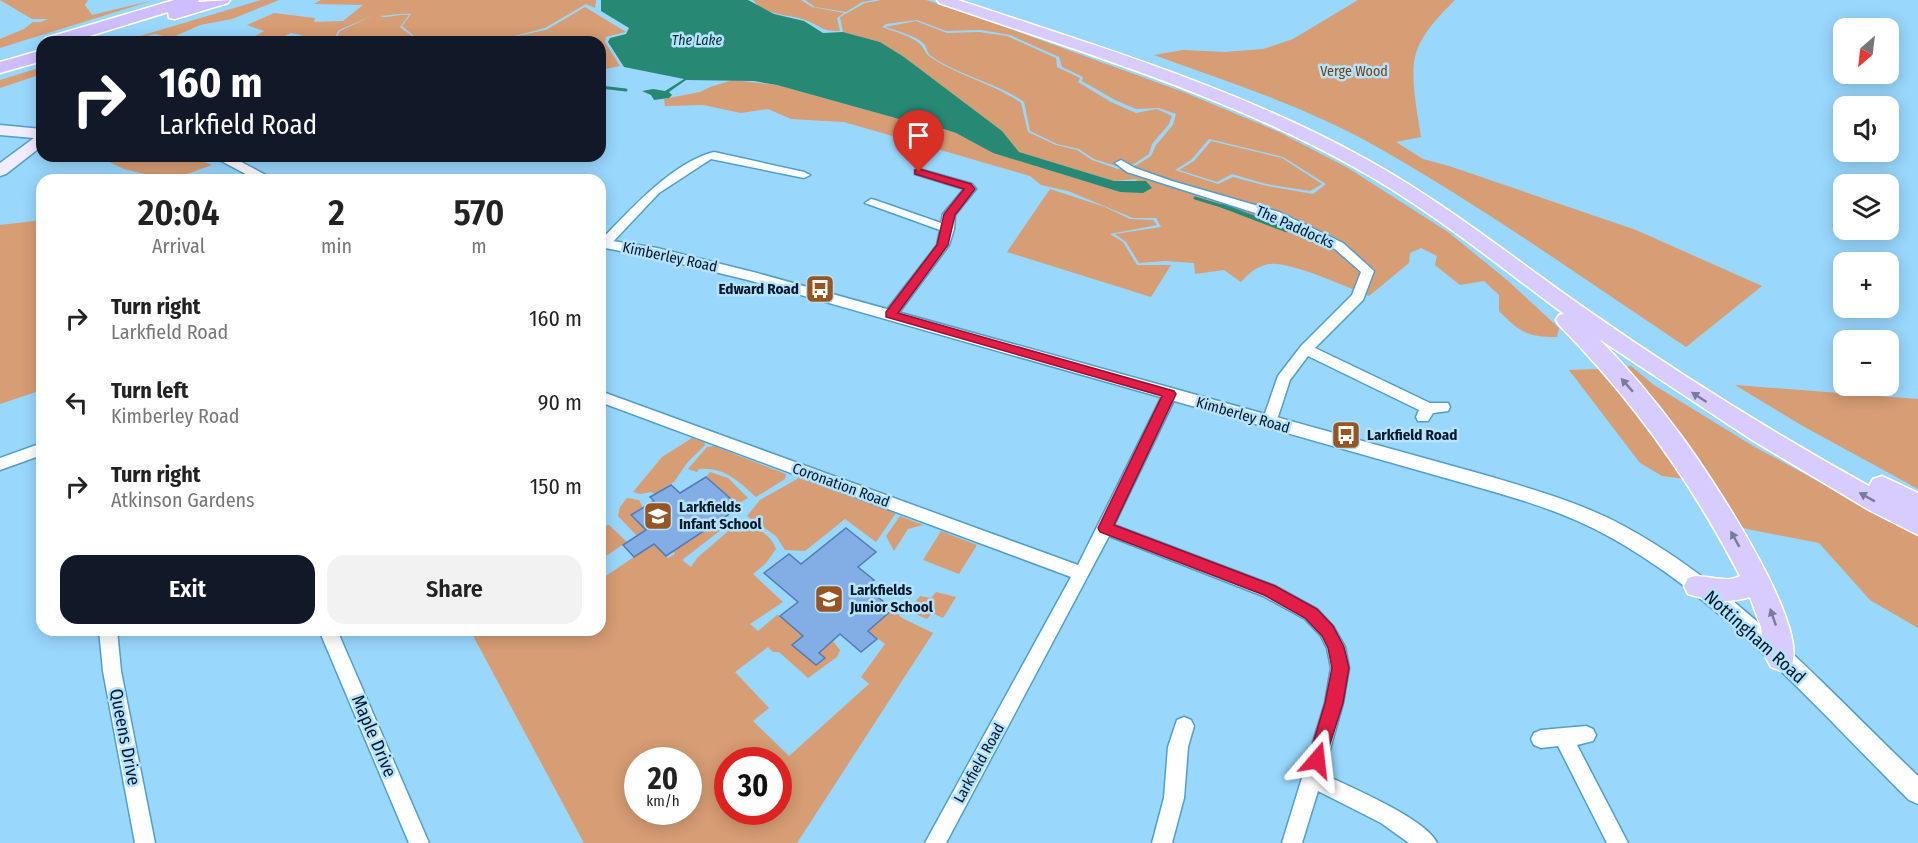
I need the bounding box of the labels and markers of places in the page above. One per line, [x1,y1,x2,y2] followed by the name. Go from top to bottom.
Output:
[893,110,944,172] pin
[804,273,836,305] bus stop icon: Edward Road
[718,280,799,298] place label: Edward Road
[1330,419,1362,451] bus stop icon: Larkfield Road
[1367,426,1457,444] place label: Larkfield Road
[679,498,762,533] place label: Larkfields Infant School
[642,500,674,532] school or university icon: Larkfields Infant School
[849,581,934,616] place label: Larkfields Junior School
[813,583,845,615] school or university icon: Larkfields Junior School

